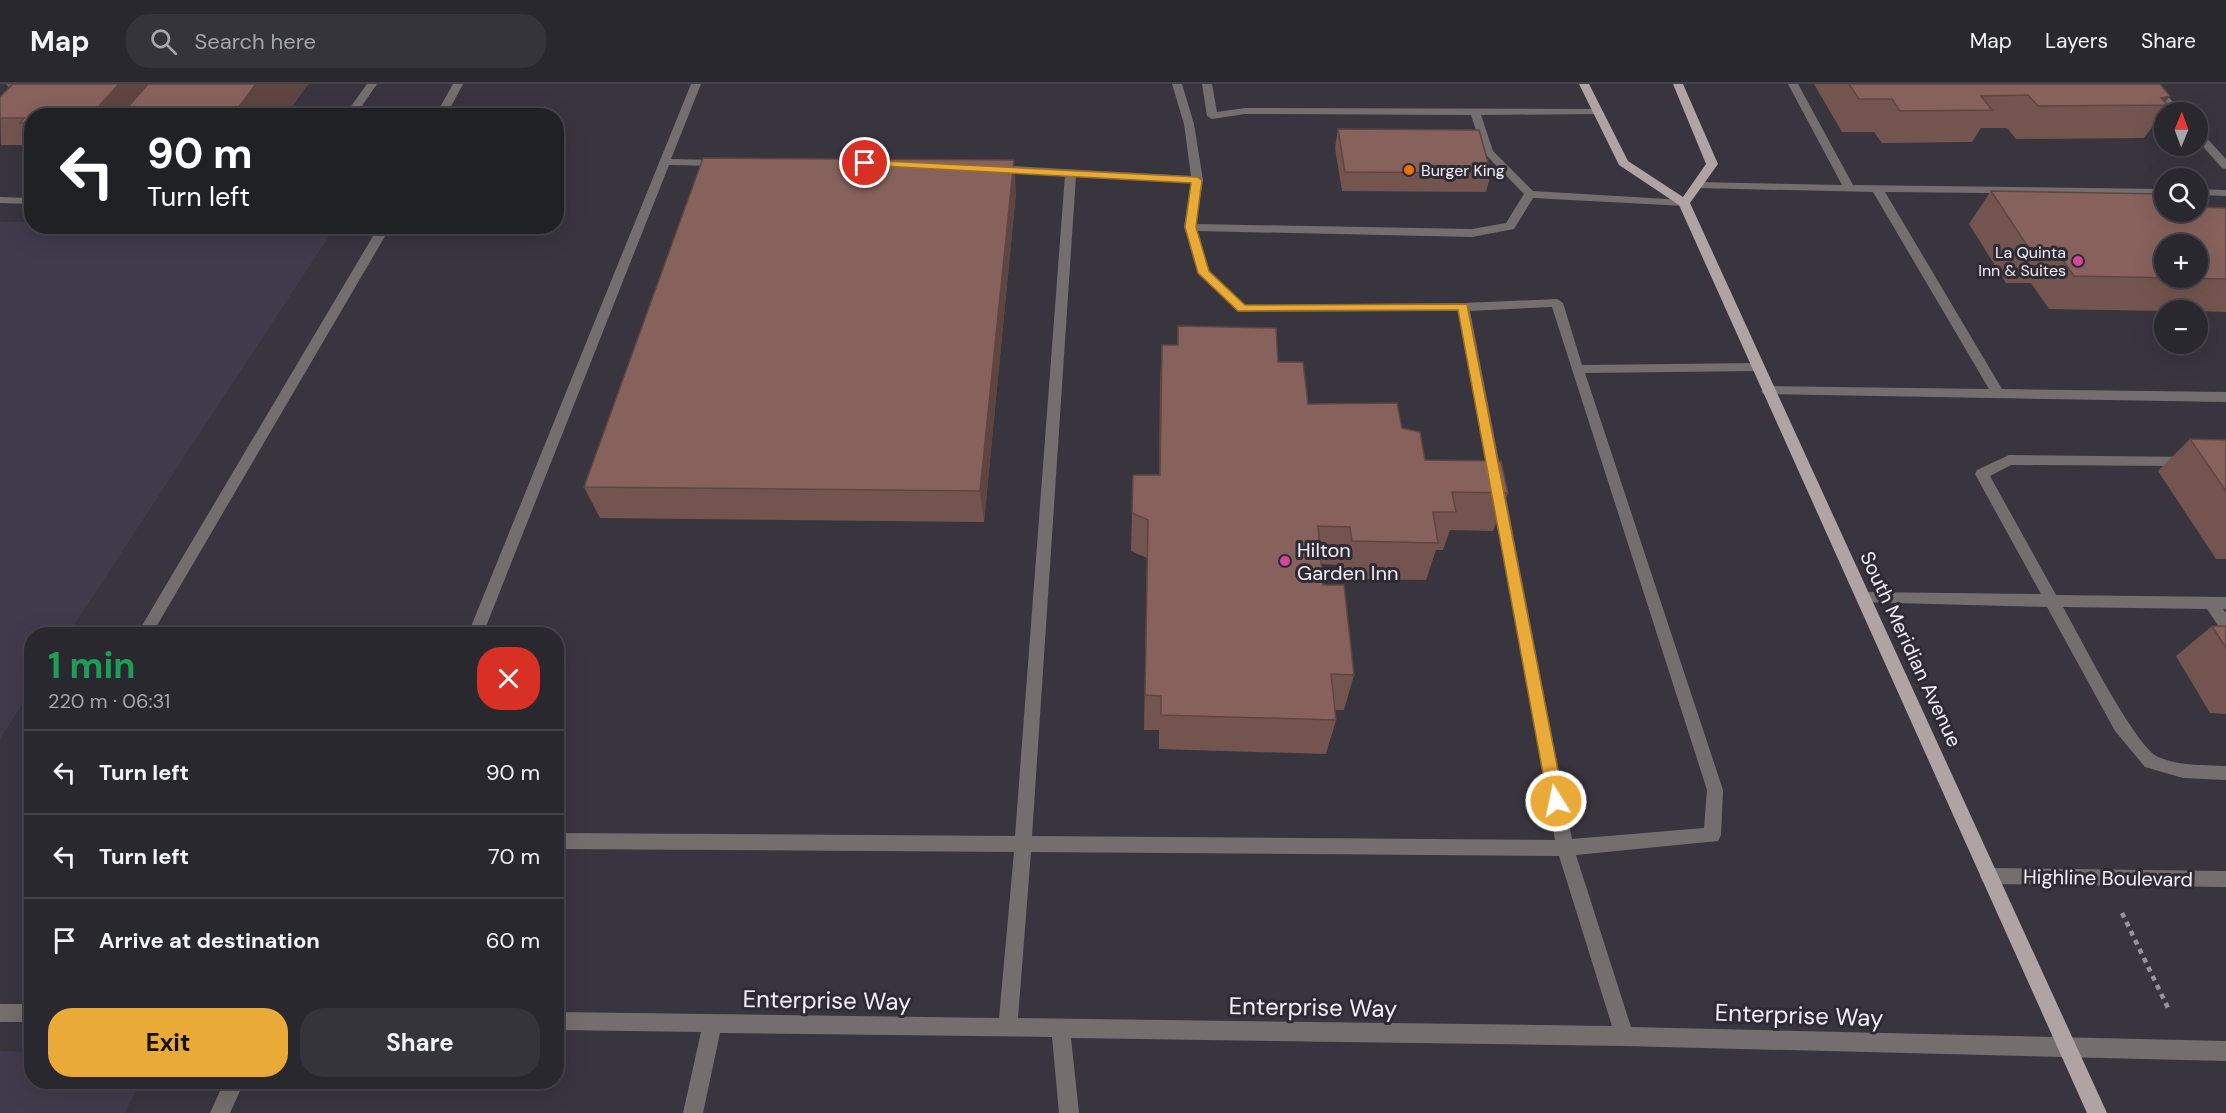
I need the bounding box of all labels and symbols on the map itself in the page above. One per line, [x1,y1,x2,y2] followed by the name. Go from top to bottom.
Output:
[2154,102,2208,156] north arrow
[839,137,890,188] pin
[1421,160,1505,181] place label: Burger King
[1402,163,1416,177] marker: Burger King
[1978,242,2066,281] place label: La Quinta Inn & Suites
[2071,254,2085,268] marker: La Quinta Inn & Suites
[1297,537,1398,586] place label: Hilton Garden Inn
[1854,547,1968,751] street label: South Meridian Avenue
[1278,554,1292,568] marker: Hilton Garden Inn
[1524,769,1588,833] position arrow
[2023,864,2193,892] street label: Highline Boulevard
[742,983,912,1017] street label: Enterprise Way
[1228,990,1398,1024] street label: Enterprise Way
[1714,997,1884,1033] street label: Enterprise Way

